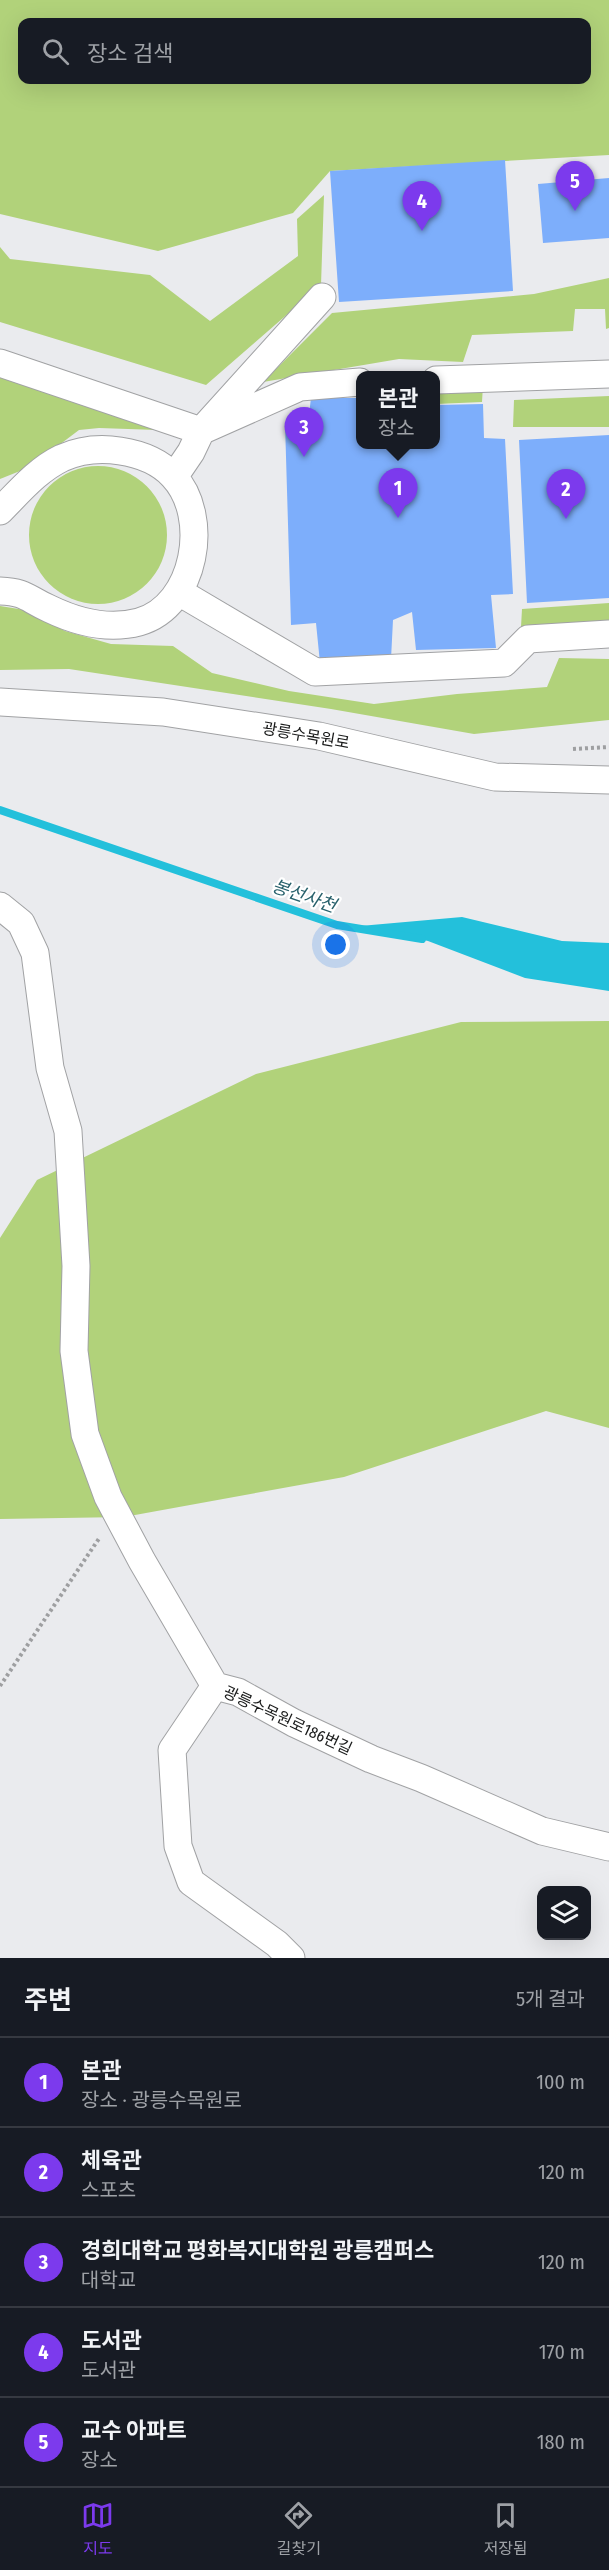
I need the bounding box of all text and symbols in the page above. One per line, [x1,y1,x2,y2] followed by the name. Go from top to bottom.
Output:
[18,18,591,84] search box
[39,35,72,68] icon: search
[87,40,173,67] text: 장소 검색
[556,162,594,211] pin: 5
[402,182,442,231] pin: 4
[356,371,440,449] popup
[378,385,418,412] text: 본관
[284,408,324,457] pin: 3
[378,416,415,440] text: 장소
[378,468,418,518] pin: 1
[546,470,586,519] pin: 2
[261,718,351,753] street label: 광릉수목원로
[269,875,341,918] water label: 봉선사천
[321,930,350,959] your location
[220,1682,355,1759] street label: 광릉수목원로186번길
[537,1886,591,1940] map controls
[537,1886,591,1940] button: layers
[24,1985,72,2016] text: 주변
[516,1987,585,2011] text: 5개 결과
[81,2057,121,2084] text: 본관
[39,2070,48,2094] text: 1
[536,2070,585,2094] text: 100 m
[81,2088,242,2112] text: 장소 · 광릉수목원로
[81,2147,142,2174] text: 체육관
[39,2160,48,2184] text: 2
[538,2160,585,2184] text: 120 m
[81,2178,136,2202] text: 스포츠
[81,2237,434,2264] text: 경희대학교 평화복지대학원 광릉캠퍼스
[39,2250,48,2274] text: 3
[538,2250,585,2274] text: 120 m
[81,2268,136,2292] text: 대학교
[81,2327,142,2354] text: 도서관
[38,2340,49,2364] text: 4
[539,2340,585,2364] text: 170 m
[81,2358,136,2382] text: 도서관
[81,2417,187,2444] text: 교수 아파트
[39,2430,48,2454] text: 5
[537,2430,585,2454] text: 180 m
[81,2448,118,2472] text: 장소
[81,2499,114,2559] tab: 지도
[277,2499,321,2559] tab: 길찾기
[484,2499,528,2559] tab: 저장됨

